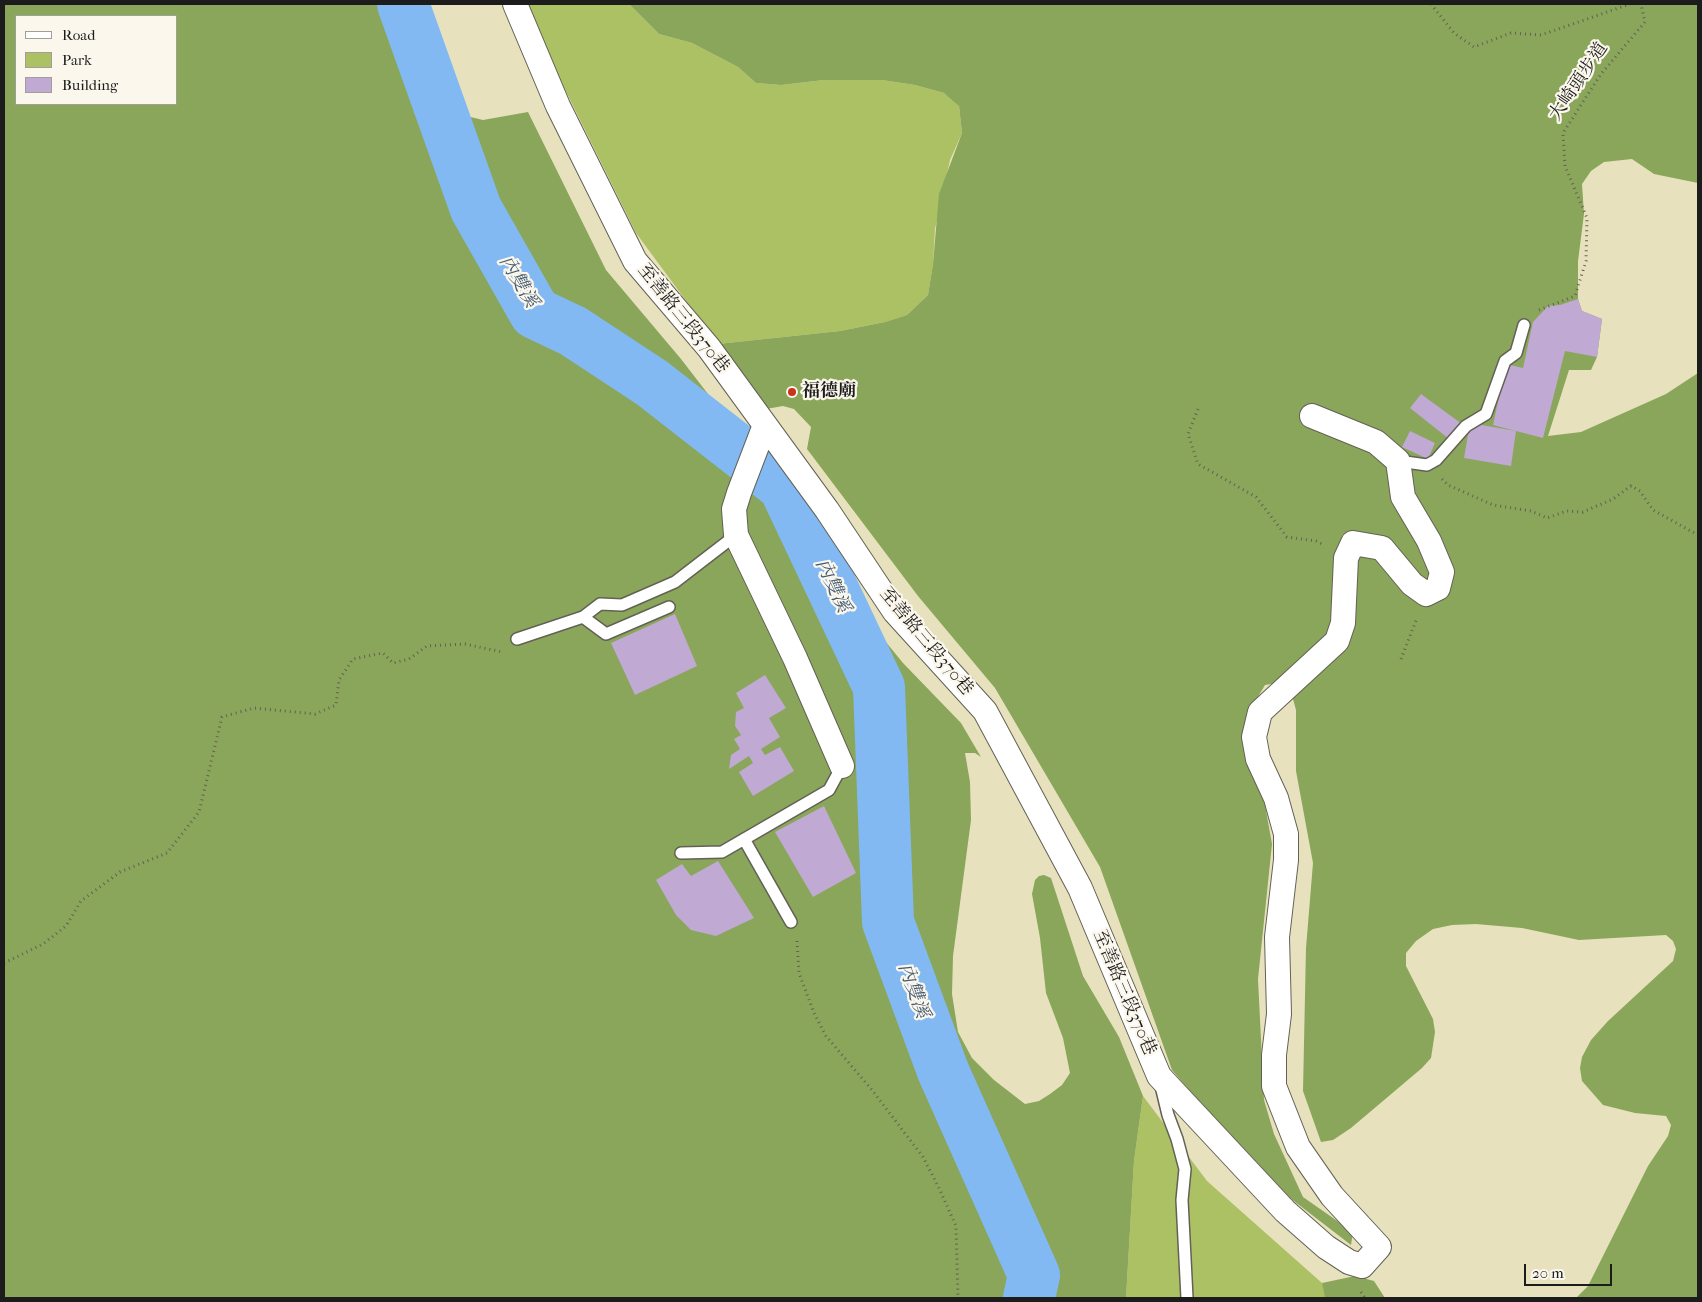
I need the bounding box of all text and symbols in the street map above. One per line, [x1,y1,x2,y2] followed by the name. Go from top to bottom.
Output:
[15,15,178,105] legend
[62,26,95,44] text: Road
[1545,39,1613,125] street label: 大崎頭步道
[62,51,92,69] text: Park
[62,76,118,94] text: Building
[494,252,542,312] water label: 內雙溪
[632,260,734,378] street label: 至善路三段370巷
[802,381,856,403] place label: 福德廟
[786,386,798,398] marker: 福德廟
[810,555,854,617] water label: 內雙溪
[875,584,977,700] street label: 至善路三段370巷
[1088,927,1160,1059] street label: 至善路三段370巷
[893,960,933,1022] water label: 內雙溪
[1527,1254,1614,1286] scale bar
[1532,1264,1564,1282] text: 20 m

